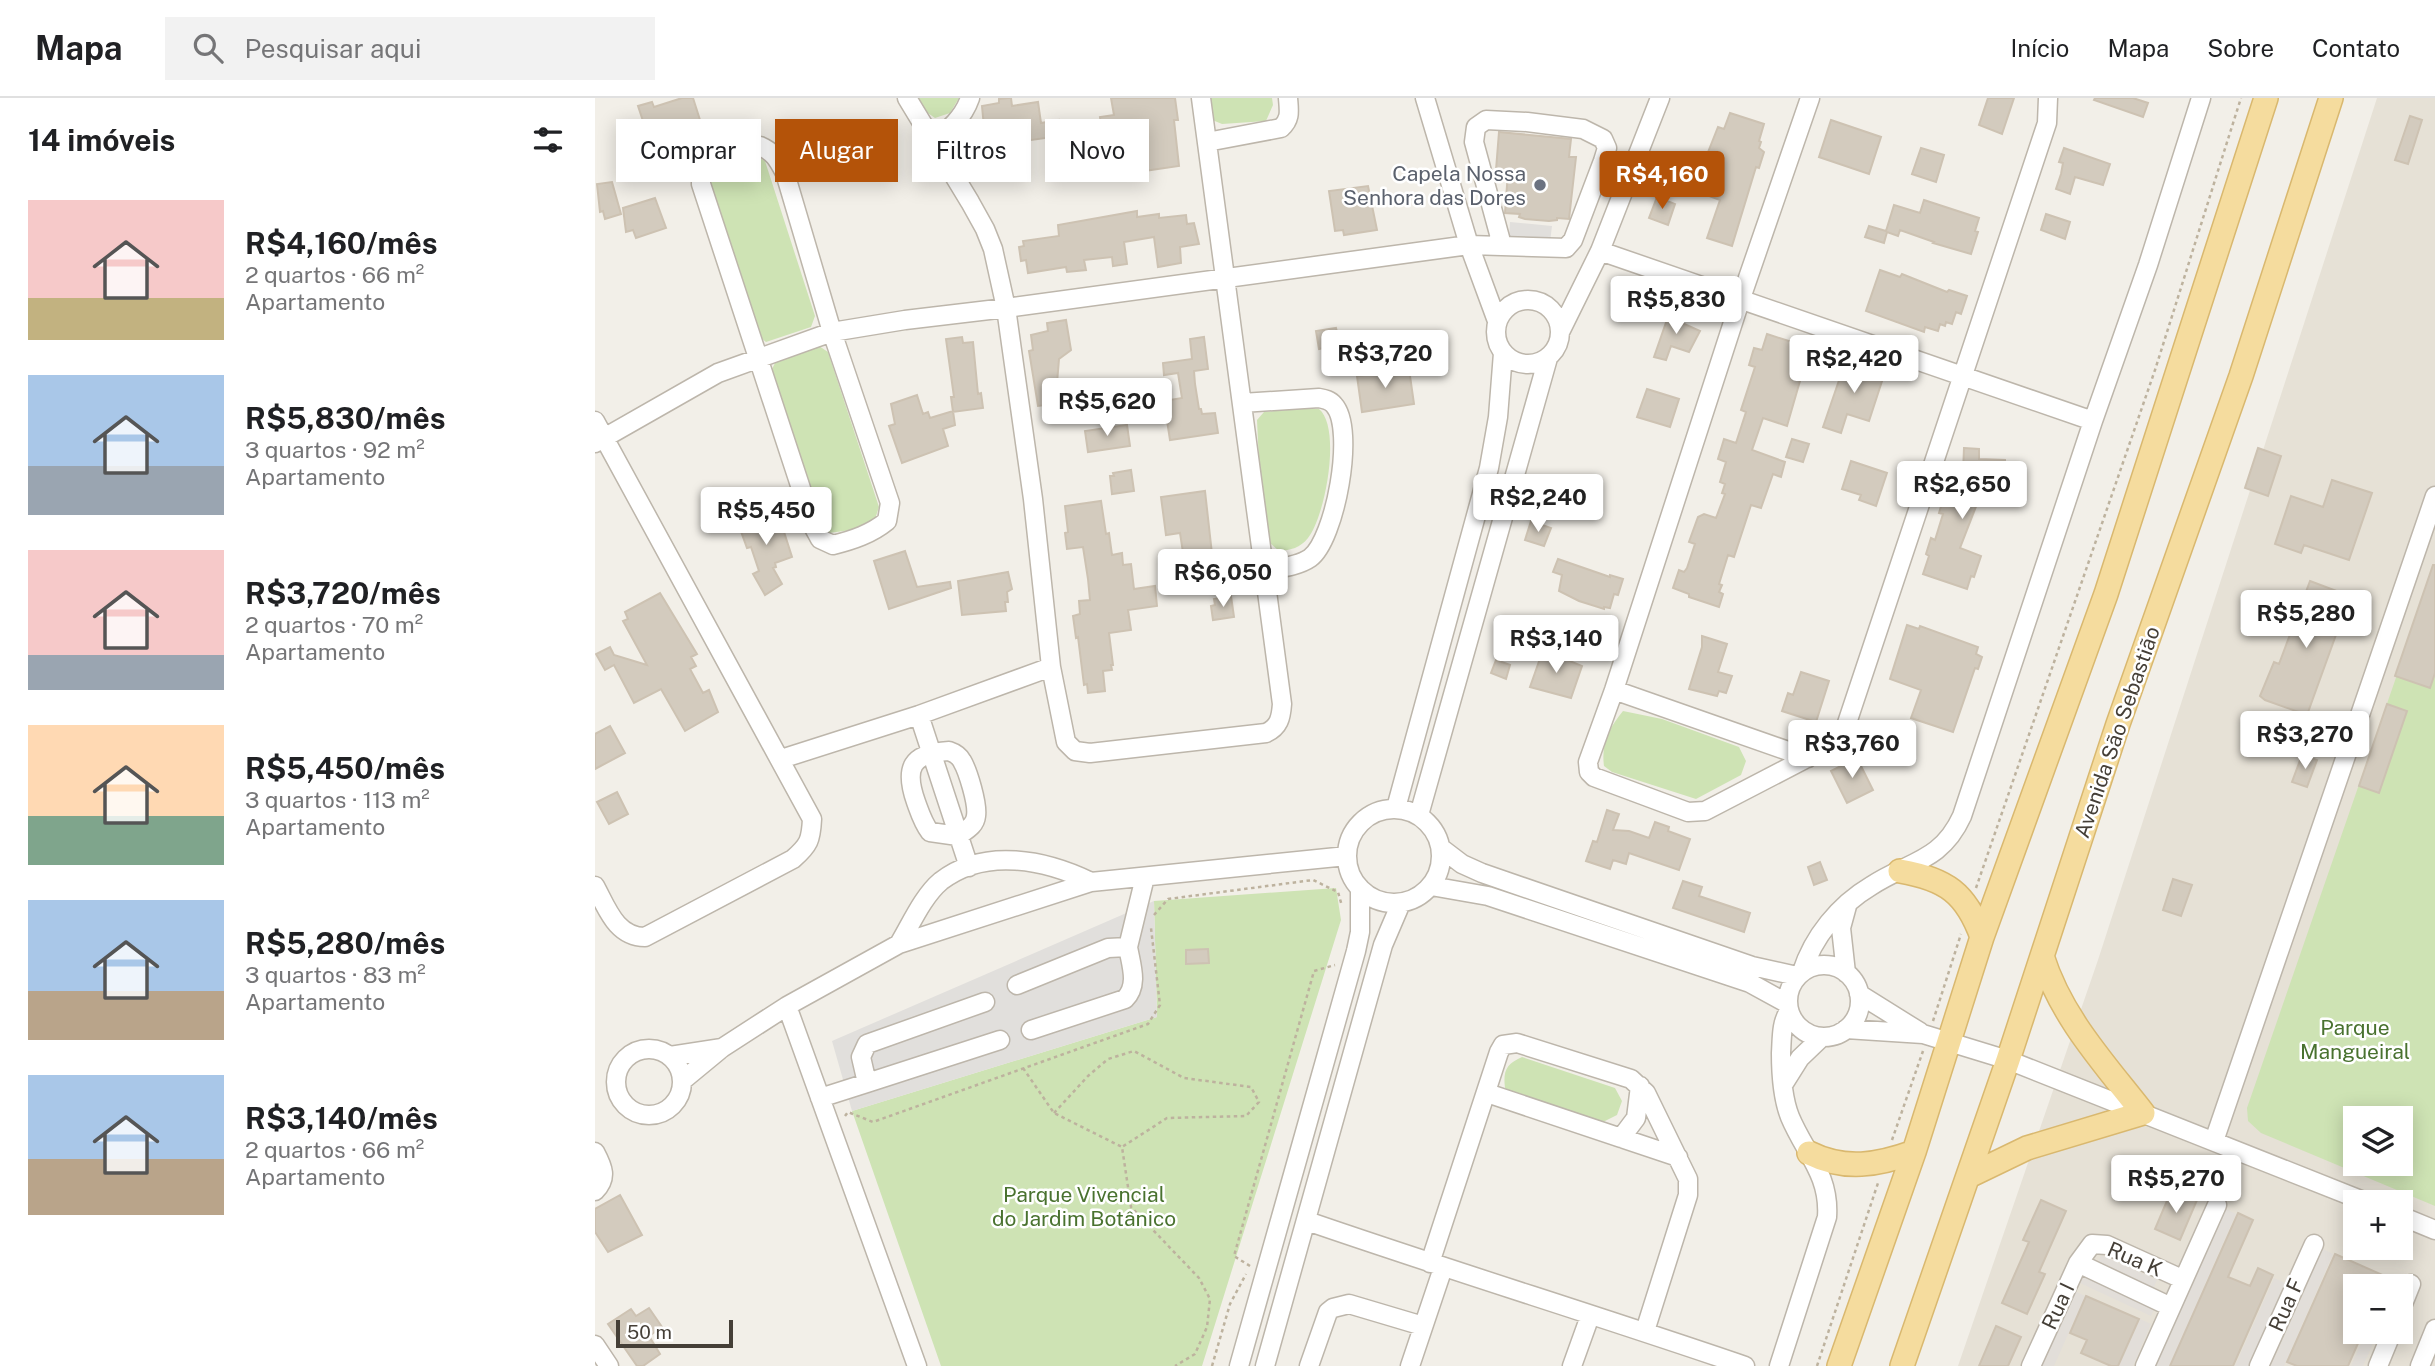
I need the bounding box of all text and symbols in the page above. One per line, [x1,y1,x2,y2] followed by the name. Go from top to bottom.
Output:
[165,17,655,80] search box
[35,29,123,67] text: Mapa
[189,29,227,67] icon: search
[245,33,421,64] text: Pesquisar aqui
[2011,34,2069,62] text: Início
[2107,34,2169,62] text: Mapa
[2207,34,2274,62] text: Sobre
[2312,34,2400,62] text: Contato
[616,119,761,182] chip: Comprar
[775,119,898,182] chip: Alugar
[912,119,1031,182] chip: Filtros
[1045,119,1149,182] chip: Novo
[529,121,567,159] icon: filters
[28,122,175,158] text: 14 imóveis
[1597,152,1727,211] pin: R$4,160
[1616,160,1708,187] text: R$4,160
[1343,161,1526,210] place label: Capela Nossa Senhora das Dores
[1532,177,1548,193] marker: Capela Nossa Senhora das Dores
[245,225,438,261] text: R$4,160/mês
[84,228,168,312] icon: home
[245,261,424,288] text: 2 quartos · 66 m²
[1611,276,1741,336] pin: R$5,830
[1627,285,1725,312] text: R$5,830
[245,288,385,315] text: Apartamento
[1320,330,1450,390] pin: R$3,720
[1789,336,1919,395] pin: R$2,420
[1337,339,1433,366] text: R$3,720
[1805,344,1903,371] text: R$2,420
[1042,378,1172,438] pin: R$5,620
[1058,387,1156,414] text: R$5,620
[245,400,445,436] text: R$5,830/mês
[84,403,168,487] icon: home
[245,436,425,463] text: 3 quartos · 92 m²
[1897,462,2027,521] pin: R$2,650
[245,463,385,490] text: Apartamento
[1913,470,2011,497] text: R$2,650
[1473,474,1603,534] pin: R$2,240
[1489,483,1587,510] text: R$2,240
[701,488,831,547] pin: R$5,450
[717,496,815,523] text: R$5,450
[1158,550,1288,609] pin: R$6,050
[1174,558,1272,585] text: R$6,050
[245,575,441,611] text: R$3,720/mês
[84,578,168,662] icon: home
[2241,590,2371,650] pin: R$5,280
[2257,599,2355,626] text: R$5,280
[245,611,423,638] text: 2 quartos · 70 m²
[1491,616,1621,675] pin: R$3,140
[2069,623,2165,841] street label: Avenida São Sebastião
[1509,624,1603,651] text: R$3,140
[245,638,385,665] text: Apartamento
[2240,712,2370,771] pin: R$3,270
[1787,720,1917,780] pin: R$3,760
[2256,720,2354,747] text: R$3,270
[1804,729,1900,756] text: R$3,760
[245,750,445,786] text: R$5,450/mês
[84,753,168,837] icon: home
[245,786,430,813] text: 3 quartos · 113 m²
[245,813,385,840] text: Apartamento
[245,925,445,961] text: R$5,280/mês
[84,928,168,1012] icon: home
[245,961,426,988] text: 3 quartos · 83 m²
[245,988,385,1015] text: Apartamento
[2300,1015,2410,1064] park label: Parque Mangueiral
[245,1100,438,1136] text: R$3,140/mês
[84,1103,168,1187] icon: home
[2343,1106,2413,1344] map controls
[2343,1106,2413,1176] button: layers
[245,1136,424,1163] text: 2 quartos · 66 m²
[2111,1156,2241,1215] pin: R$5,270
[245,1163,385,1190] text: Apartamento
[2127,1164,2225,1191] text: R$5,270
[992,1182,1176,1231] park label: Parque Vivencial do Jardim Botânico
[2343,1190,2413,1260] button: +
[2104,1236,2166,1282] street label: Rua K
[2343,1274,2413,1344] button: −
[2263,1275,2309,1335] street label: Rua F
[2036,1279,2080,1333] street label: Rua I
[616,1317,733,1349] scale bar
[627,1321,672,1343] text: 50 m

